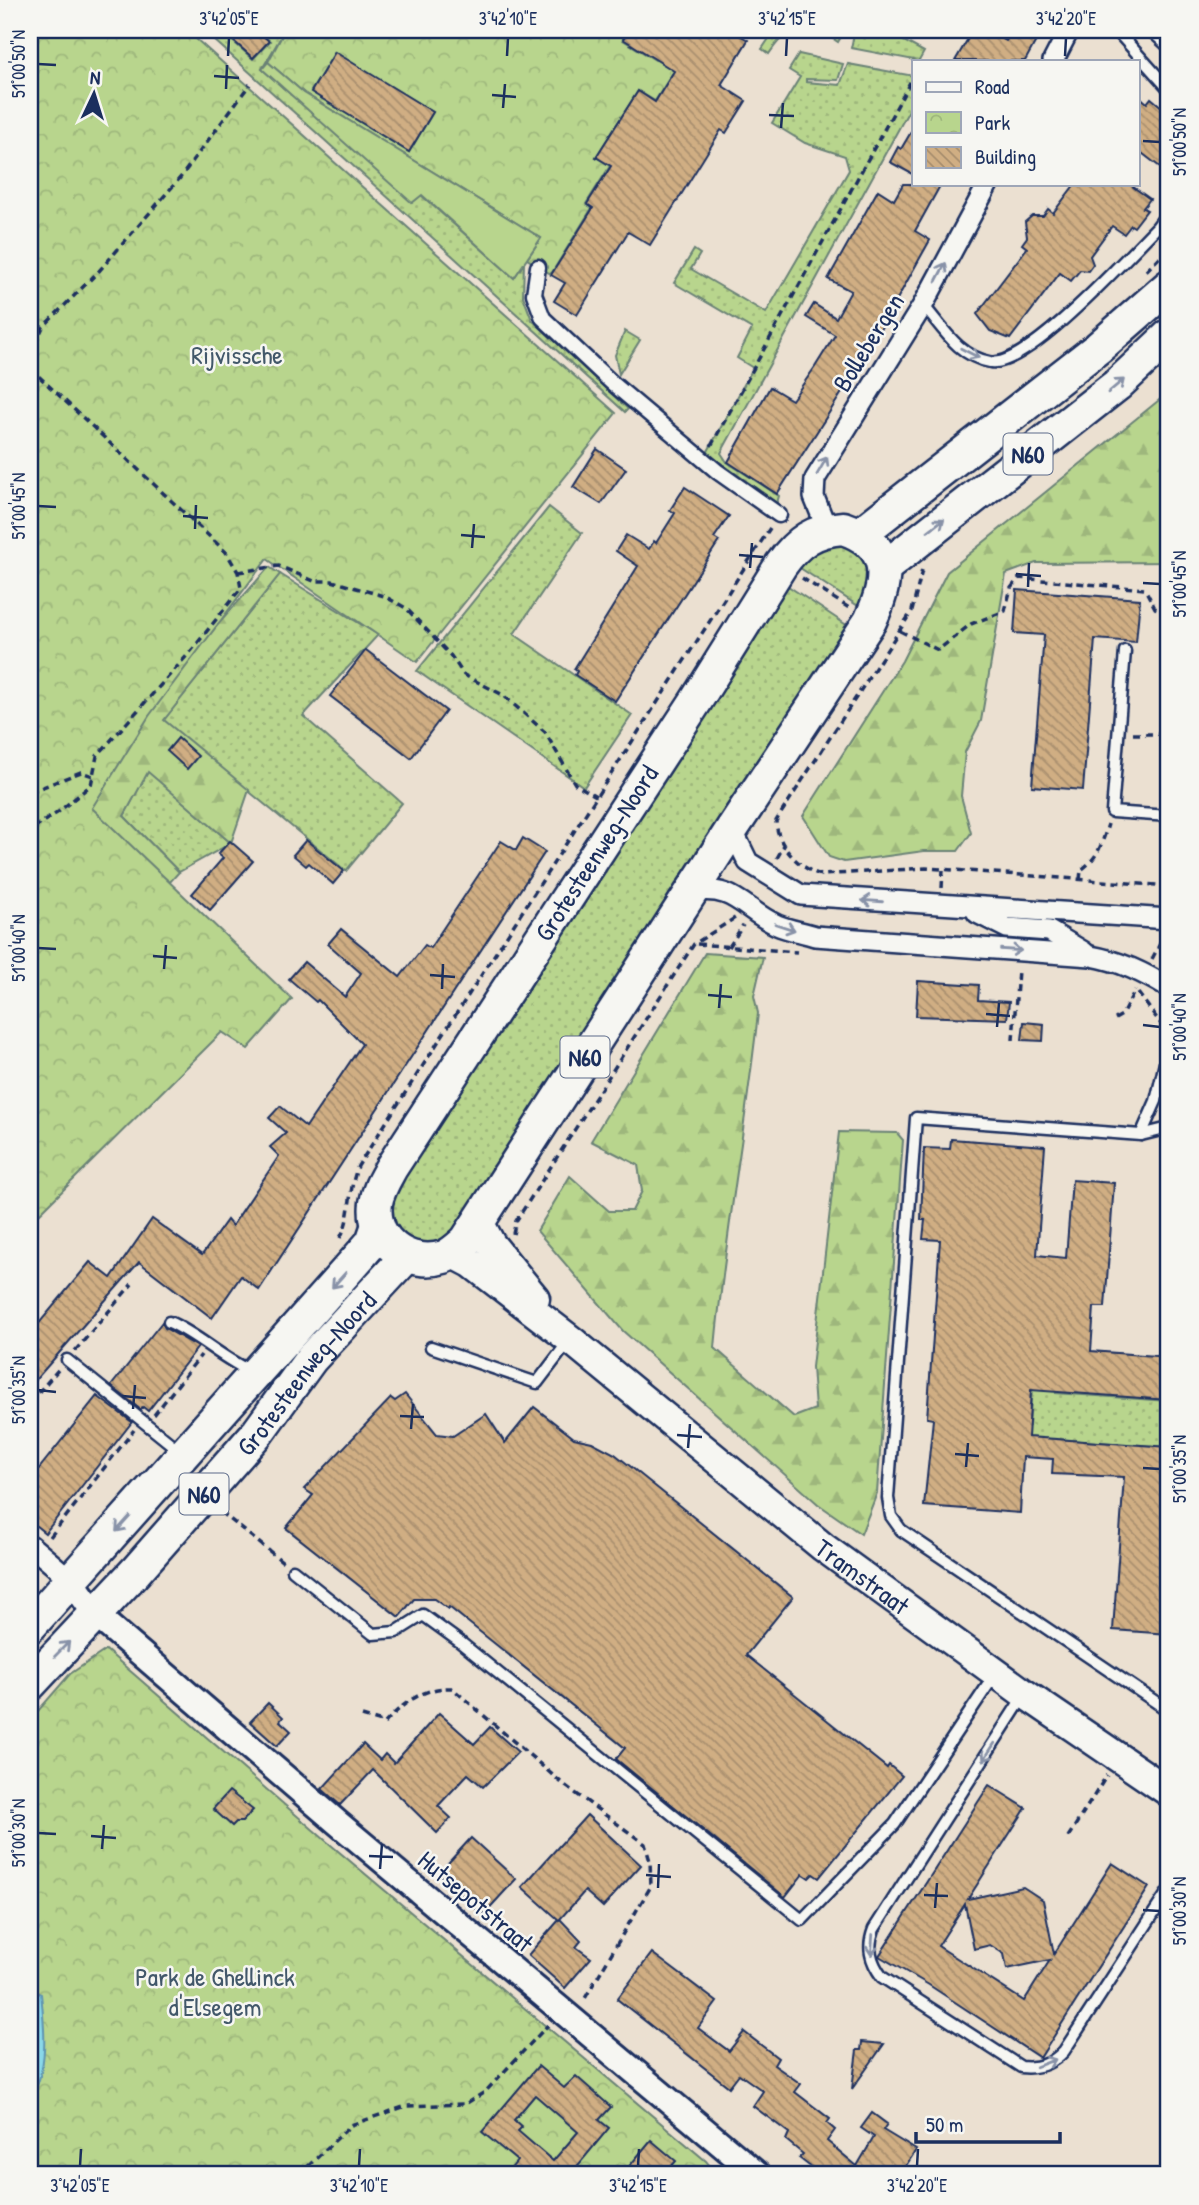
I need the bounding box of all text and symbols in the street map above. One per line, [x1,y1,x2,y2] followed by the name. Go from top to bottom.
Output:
[199,6,259,31] text: 3°42'05"E
[479,6,537,31] text: 3°42'10"E
[758,6,816,31] text: 3°42'15"E
[1036,6,1096,31] text: 3°42'20"E
[6,30,31,98] text: 51°00'50"N
[60,60,130,130] north arrow
[912,60,1140,186] legend
[89,64,101,90] text: N
[975,72,1009,101] text: Road
[975,108,1010,137] text: Park
[1167,108,1192,176] text: 51°00'50"N
[975,142,1036,171] text: Building
[935,262,948,283] one-way arrow
[824,286,912,398] street label: Bollebergen
[191,337,283,372] park label: Rijvissche
[959,347,979,361] one-way arrow
[1107,378,1125,393] one-way arrow
[1004,434,1052,475] road number: N60
[815,456,829,476] one-way arrow
[6,473,31,539] text: 51°00'45"N
[927,517,945,532] one-way arrow
[1167,551,1192,617] text: 51°00'45"N
[526,758,666,948] street label: Grotesteenweg-Noord
[861,894,884,907] one-way arrow
[6,914,31,982] text: 51°00'40"N
[774,922,796,934] one-way arrow
[999,943,1022,956] one-way arrow
[1167,993,1192,1061] text: 51°00'40"N
[560,1036,610,1078] road number: N60
[331,1271,347,1289] one-way arrow
[228,1283,383,1463] street label: Grotesteenweg-Noord
[6,1356,31,1424] text: 51°00'35"N
[1167,1435,1192,1503] text: 51°00'35"N
[180,1474,228,1514] road number: N60
[114,1515,131,1532] one-way arrow
[809,1530,918,1623] street label: Tramstraat
[54,1641,71,1658] one-way arrow
[981,1741,995,1761] one-way arrow
[6,1799,31,1867] text: 51°00'30"N
[411,1842,542,1960] street label: Hutsepotstraat
[1167,1877,1192,1945] text: 51°00'30"N
[865,1933,878,1956] one-way arrow
[135,1959,295,2024] park label: Park de Ghellinck d'Elsegem
[1035,2056,1056,2068] one-way arrow
[916,2100,1059,2144] scale bar
[926,2110,963,2139] text: 50 m
[50,2173,110,2198] text: 3°42'05"E
[330,2173,388,2198] text: 3°42'10"E
[609,2173,667,2198] text: 3°42'15"E
[887,2173,947,2198] text: 3°42'20"E

